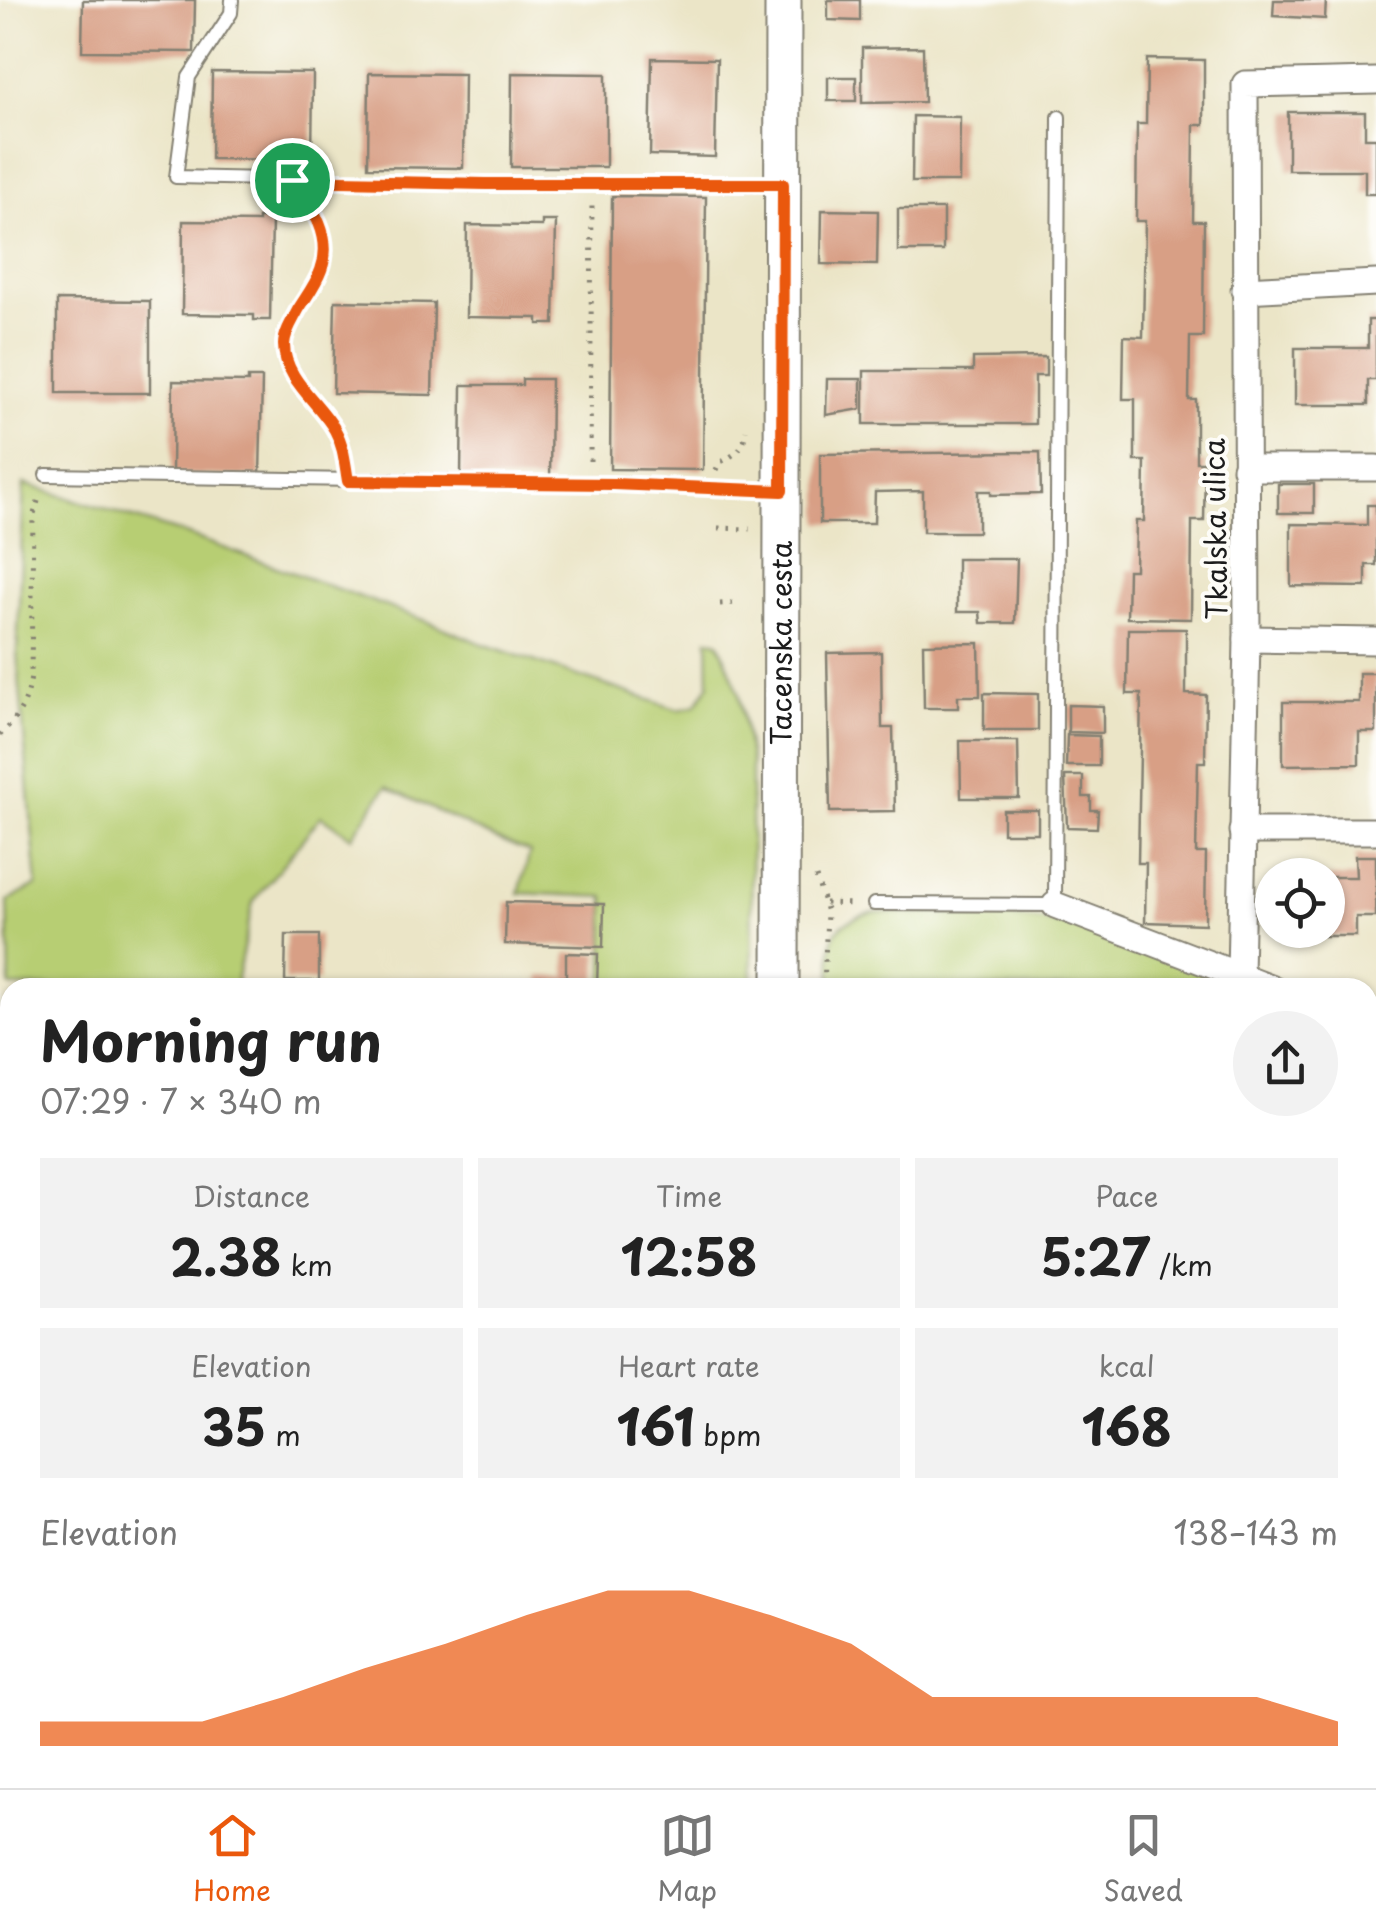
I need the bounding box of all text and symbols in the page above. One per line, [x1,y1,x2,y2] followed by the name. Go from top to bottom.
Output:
[250,138,335,223] pin
[265,153,320,208] icon: arrive
[1191,438,1238,620] street label: Tkalska ulica
[758,540,802,745] street label: Tacenska cesta
[1255,858,1345,948] map controls
[1255,858,1345,948] button: locate
[40,998,382,1081] text: Morning run
[1233,1011,1338,1116] button: share
[40,1077,322,1125] text: 07:29 · 7 × 340 m
[193,1174,310,1217] text: Distance
[656,1174,722,1217] text: Time
[1095,1174,1158,1217] text: Pace
[170,1217,281,1293] text: 2.38
[621,1217,757,1293] text: 12:58
[1040,1217,1150,1293] text: 5:27
[281,1243,333,1286] text: km
[1150,1243,1213,1286] text: /km
[191,1344,312,1387] text: Elevation
[618,1344,760,1387] text: Heart rate
[1099,1344,1155,1387] text: kcal
[202,1387,266,1463] text: 35
[616,1387,694,1463] text: 161
[1081,1387,1172,1463] text: 168
[266,1413,301,1456] text: m
[694,1413,762,1456] text: bpm
[40,1508,178,1556] text: Elevation
[1173,1508,1338,1556] text: 138–143 m
[193,1808,271,1911] tab: Home
[657,1808,717,1911] tab: Map
[1103,1808,1183,1911] tab: Saved

